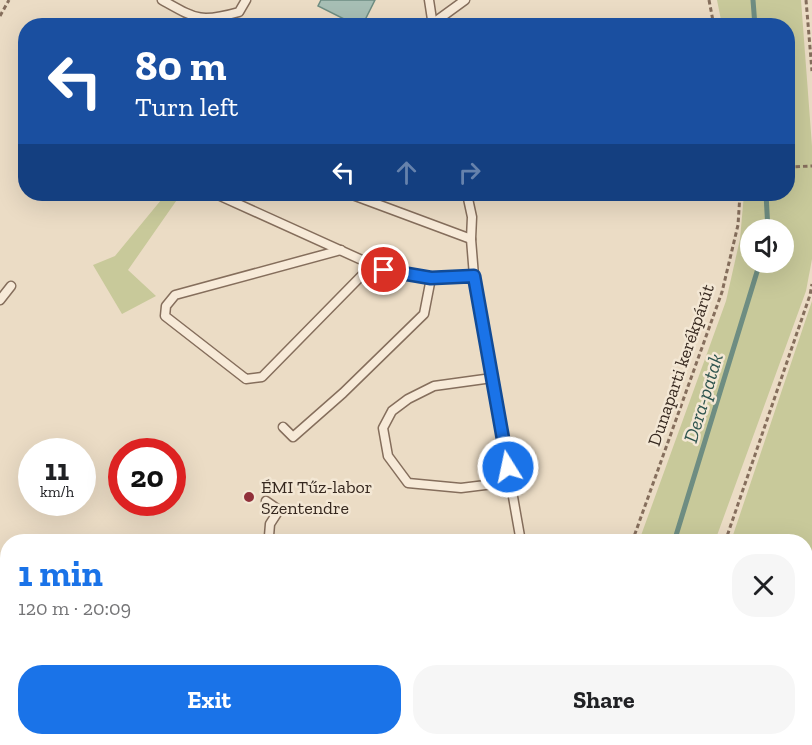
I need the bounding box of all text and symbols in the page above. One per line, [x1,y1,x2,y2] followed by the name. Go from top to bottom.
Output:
[135,40,226,91] text: 80 m
[36,42,114,120] icon: left
[135,91,238,123] text: Turn left
[327,156,360,189] icon: left
[390,156,423,189] icon: ahead
[453,156,486,189] icon: right
[740,219,794,273] map controls
[740,219,794,273] button: sound
[358,244,409,295] pin
[367,253,400,286] icon: arrive
[643,281,719,449] street label: Dunaparti kerékpárút
[678,350,728,446] water label: Dera-patak
[476,435,540,499] position arrow
[108,438,186,516] speed limit sign: 20
[45,452,69,488] text: 11
[261,476,372,519] place label: ÉMI Tűz-labor Szentendre
[40,483,74,501] text: km/h
[242,490,256,504] marker: ÉMI Tűz-labor Szentendre
[18,552,103,595] text: 1 min
[732,554,795,617] button: close
[18,596,131,620] text: 120 m · 20:09
[18,665,401,734] button: Exit
[413,665,795,734] button: Share

